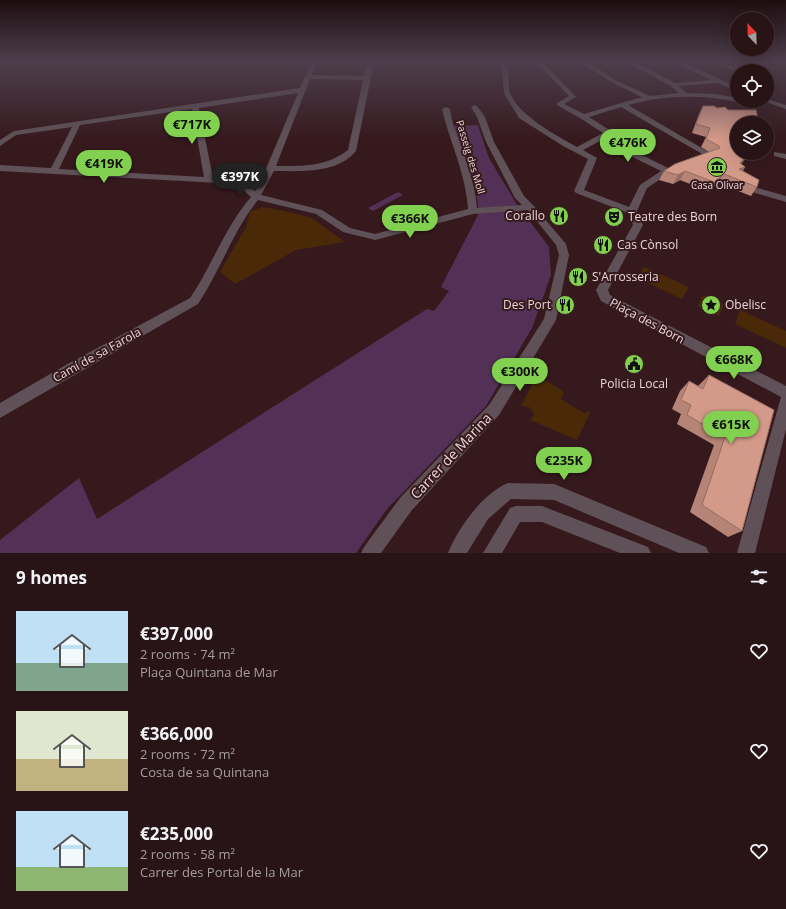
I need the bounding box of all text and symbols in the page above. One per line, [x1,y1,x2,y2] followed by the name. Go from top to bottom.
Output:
[730,12,774,56] north arrow
[730,12,774,160] map controls
[730,64,774,108] button: locate
[164,111,220,145] pin: €717K
[173,115,211,133] text: €717K
[730,116,774,160] button: layers
[453,118,489,196] street label: Passeig des Moll
[600,129,656,163] pin: €476K
[609,133,647,151] text: €476K
[76,150,132,184] pin: €419K
[85,154,123,172] text: €419K
[706,156,728,178] museum icon: Casa Olivar
[212,163,268,197] pin: €397K
[221,167,259,185] text: €397K
[691,178,743,192] place label: Casa Olivar
[382,205,438,239] pin: €366K
[548,205,570,227] restaurant icon: Corallo
[603,206,625,228] theatre icon: Teatre des Born
[505,207,545,224] place label: Corallo
[628,208,717,225] place label: Teatre des Born
[391,209,429,227] text: €366K
[592,234,614,256] restaurant icon: Cas Cònsol
[617,236,678,253] place label: Cas Cònsol
[567,266,589,288] restaurant icon: S'Arrosseria
[592,268,659,285] place label: S'Arrosseria
[554,294,576,316] restaurant icon: Des Port
[607,294,688,347] street label: Plaça des Born
[700,294,722,316] place icon: Obelisc
[503,296,551,313] place label: Des Port
[725,296,766,313] place label: Obelisc
[49,323,144,386] street label: Camí de sa Farola
[706,346,762,380] pin: €668K
[715,350,753,368] text: €668K
[623,353,645,375] public building icon: Policia Local
[492,358,548,392] pin: €300K
[501,362,539,380] text: €300K
[600,375,668,392] place label: Policia Local
[406,408,496,503] street label: Carrer de Marina
[703,411,759,445] pin: €615K
[712,415,750,433] text: €615K
[536,447,592,481] pin: €235K
[545,451,583,469] text: €235K
[16,566,87,589] text: 9 homes
[748,566,770,588] icon: filters
[140,622,213,645] text: €397,000
[48,627,96,675] icon: home
[748,640,770,662] icon: heart
[140,645,235,663] text: 2 rooms · 74 m²
[140,663,278,681] text: Plaça Quintana de Mar
[140,722,213,745] text: €366,000
[48,727,96,775] icon: home
[748,740,770,762] icon: heart
[140,745,235,763] text: 2 rooms · 72 m²
[140,763,269,781] text: Costa de sa Quintana
[140,822,213,845] text: €235,000
[48,827,96,875] icon: home
[748,840,770,862] icon: heart
[140,845,235,863] text: 2 rooms · 58 m²
[140,863,303,881] text: Carrer des Portal de la Mar

